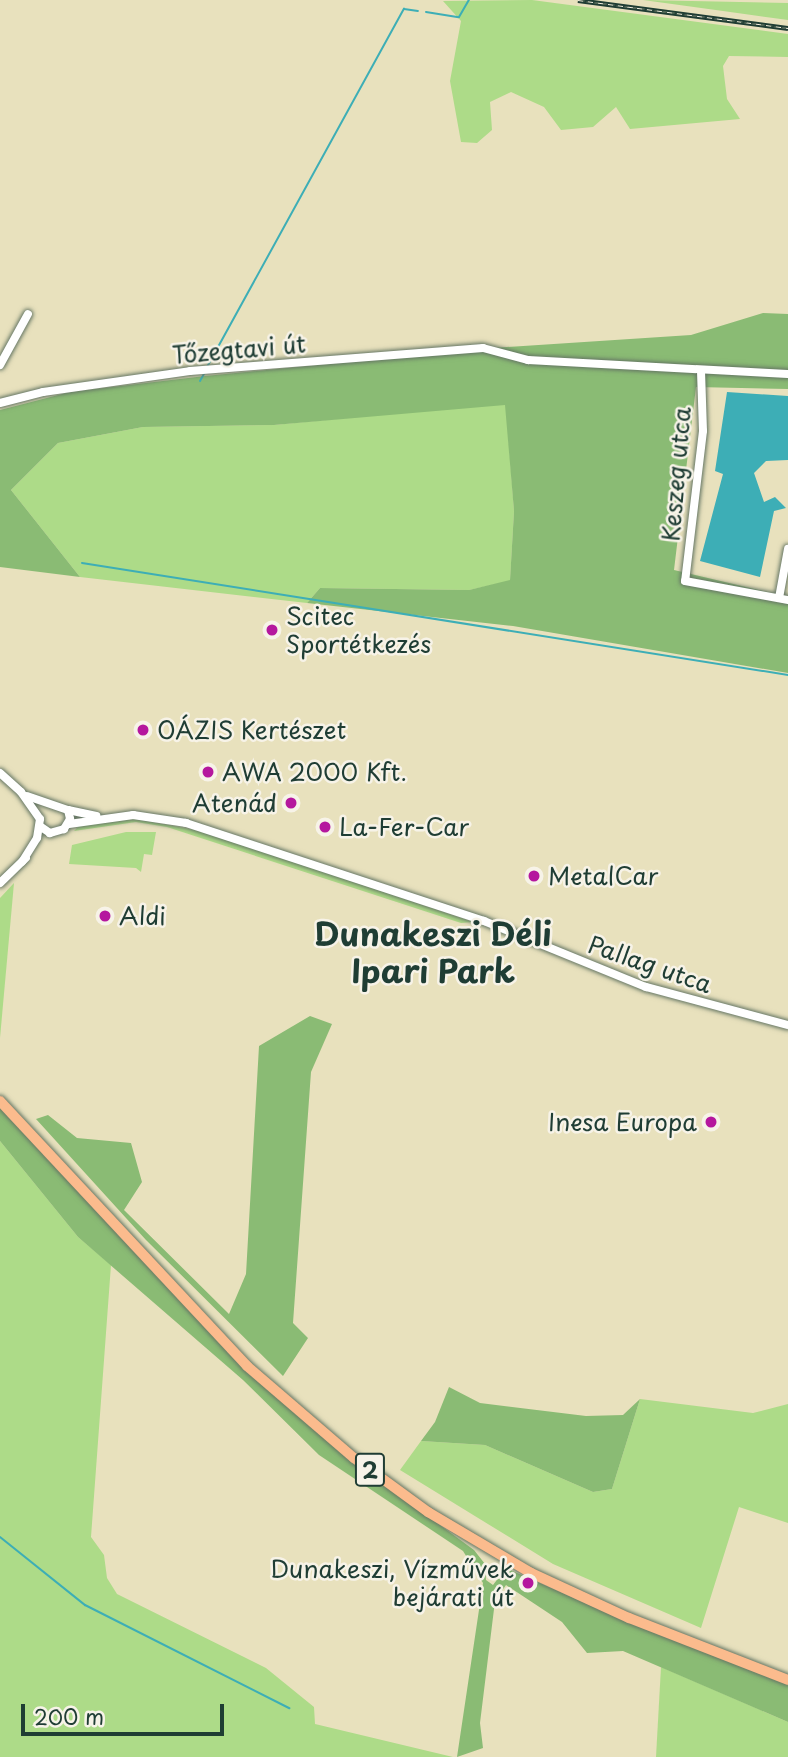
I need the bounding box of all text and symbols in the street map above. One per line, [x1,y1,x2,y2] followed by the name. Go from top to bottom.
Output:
[170,329,308,369] street label: Tőzegtavi út
[656,406,696,542] street label: Keszeg utca
[286,602,431,658] place label: Scitec Sportétkezés
[264,622,280,638] marker: Scitec Sportétkezés
[157,716,346,744] place label: OÁZIS Kertészet
[135,722,151,738] marker: OÁZIS Kertészet
[222,758,409,786] place label: AWA 2000 Kft.
[200,764,216,780] marker: AWA 2000 Kft.
[192,789,277,817] place label: Atenád
[283,795,299,811] marker: Atenád
[339,813,469,841] place label: La-Fer-Car
[317,819,333,835] marker: La-Fer-Car
[548,862,658,890] place label: MetalCar
[526,868,542,884] marker: MetalCar
[119,902,166,930] place label: Aldi
[97,908,113,924] marker: Aldi
[313,915,553,990] district label: Dunakeszi Déli Ipari Park
[584,929,716,999] street label: Pallag utca
[547,1108,697,1136] place label: Inesa Europa
[703,1114,719,1130] marker: Inesa Europa
[354,1450,386,1490] road number: 2
[271,1555,514,1611] place label: Dunakeszi, Vízművek bejárati út
[520,1575,536,1591] marker: Dunakeszi, Vízművek bejárati út
[24,1690,228,1734] scale bar
[34,1700,104,1732] text: 200 m

